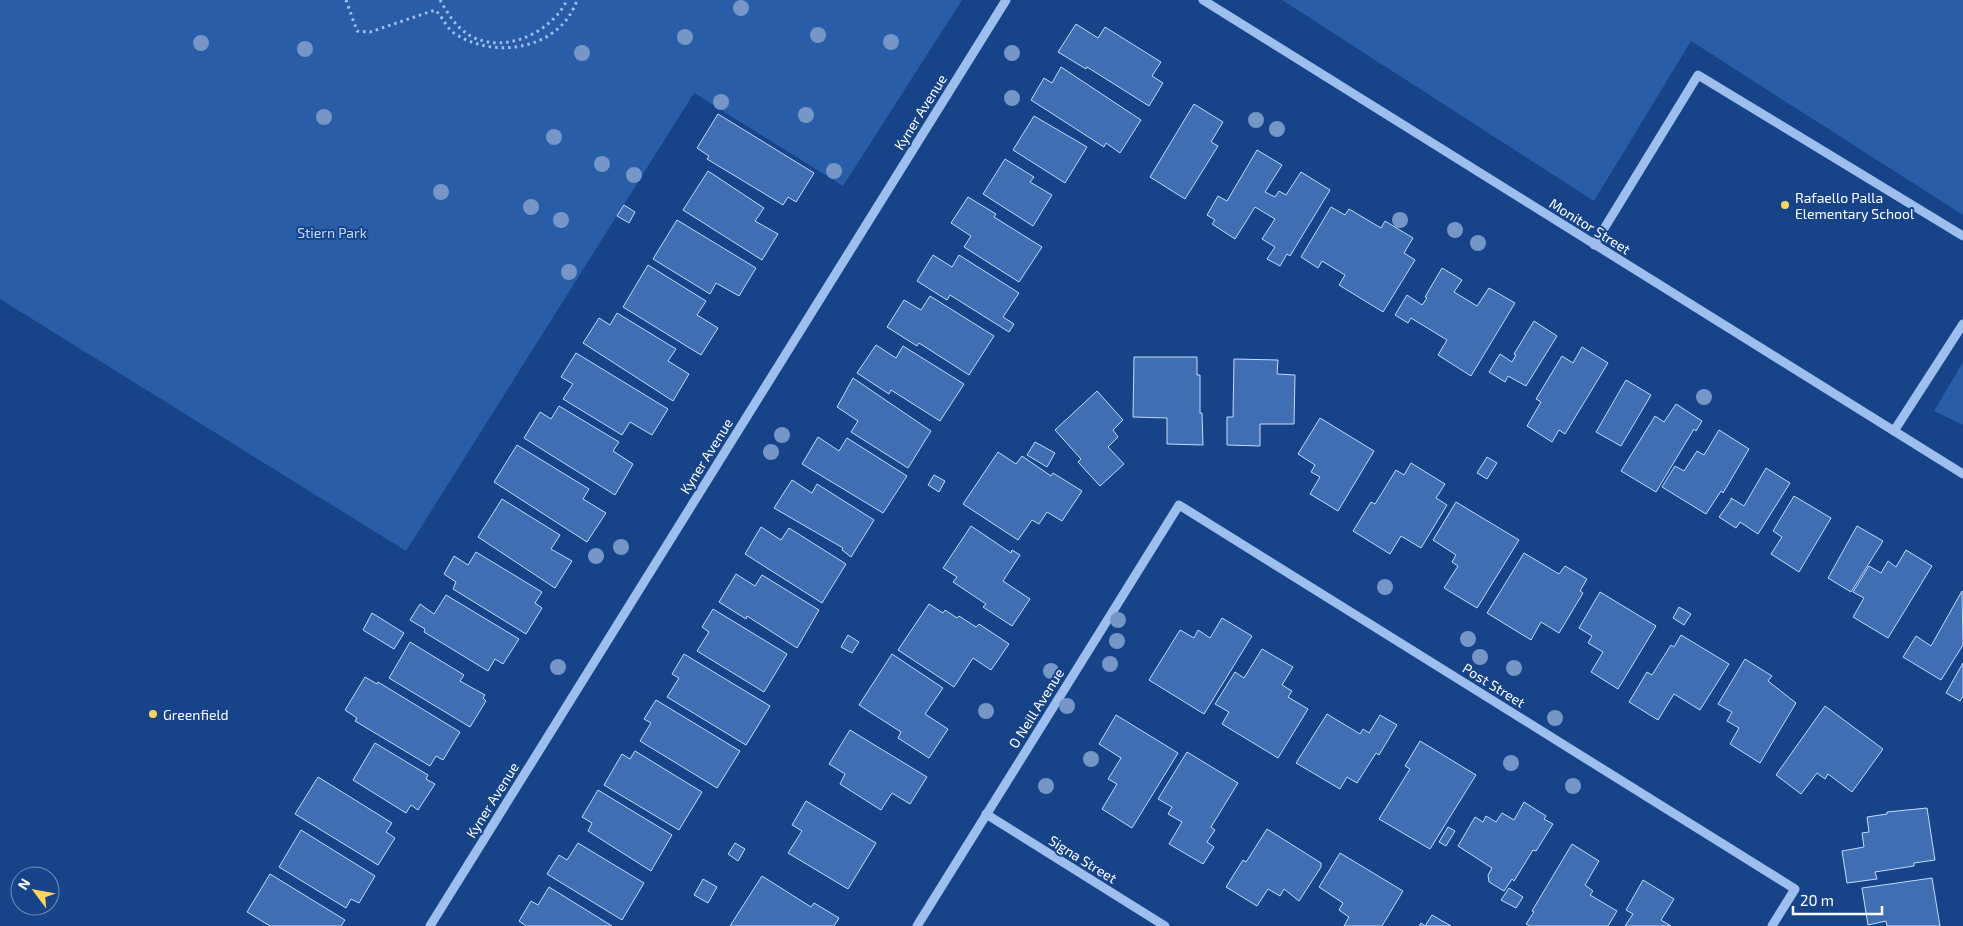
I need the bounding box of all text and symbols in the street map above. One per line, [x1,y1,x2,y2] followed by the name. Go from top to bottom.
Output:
[890,71,950,153] street label: Kyner Avenue
[1795,189,1915,222] place label: Rafaello Palla Elementary School
[1546,194,1634,258] street label: Monitor Street
[1779,199,1791,211] marker: Rafaello Palla Elementary School
[297,224,367,241] park label: Stiern Park
[676,415,736,497] street label: Kyner Avenue
[1460,659,1528,711] street label: Post Street
[1005,665,1067,751] street label: O Neill Avenue
[163,706,229,723] place label: Greenfield
[147,708,159,720] marker: Greenfield
[462,759,522,841] street label: Kyner Avenue
[1046,831,1120,887] street label: Signa Street
[10,866,60,916] north arrow
[14,875,33,893] text: N
[1793,884,1882,916] scale bar
[1800,891,1834,909] text: 20 m

